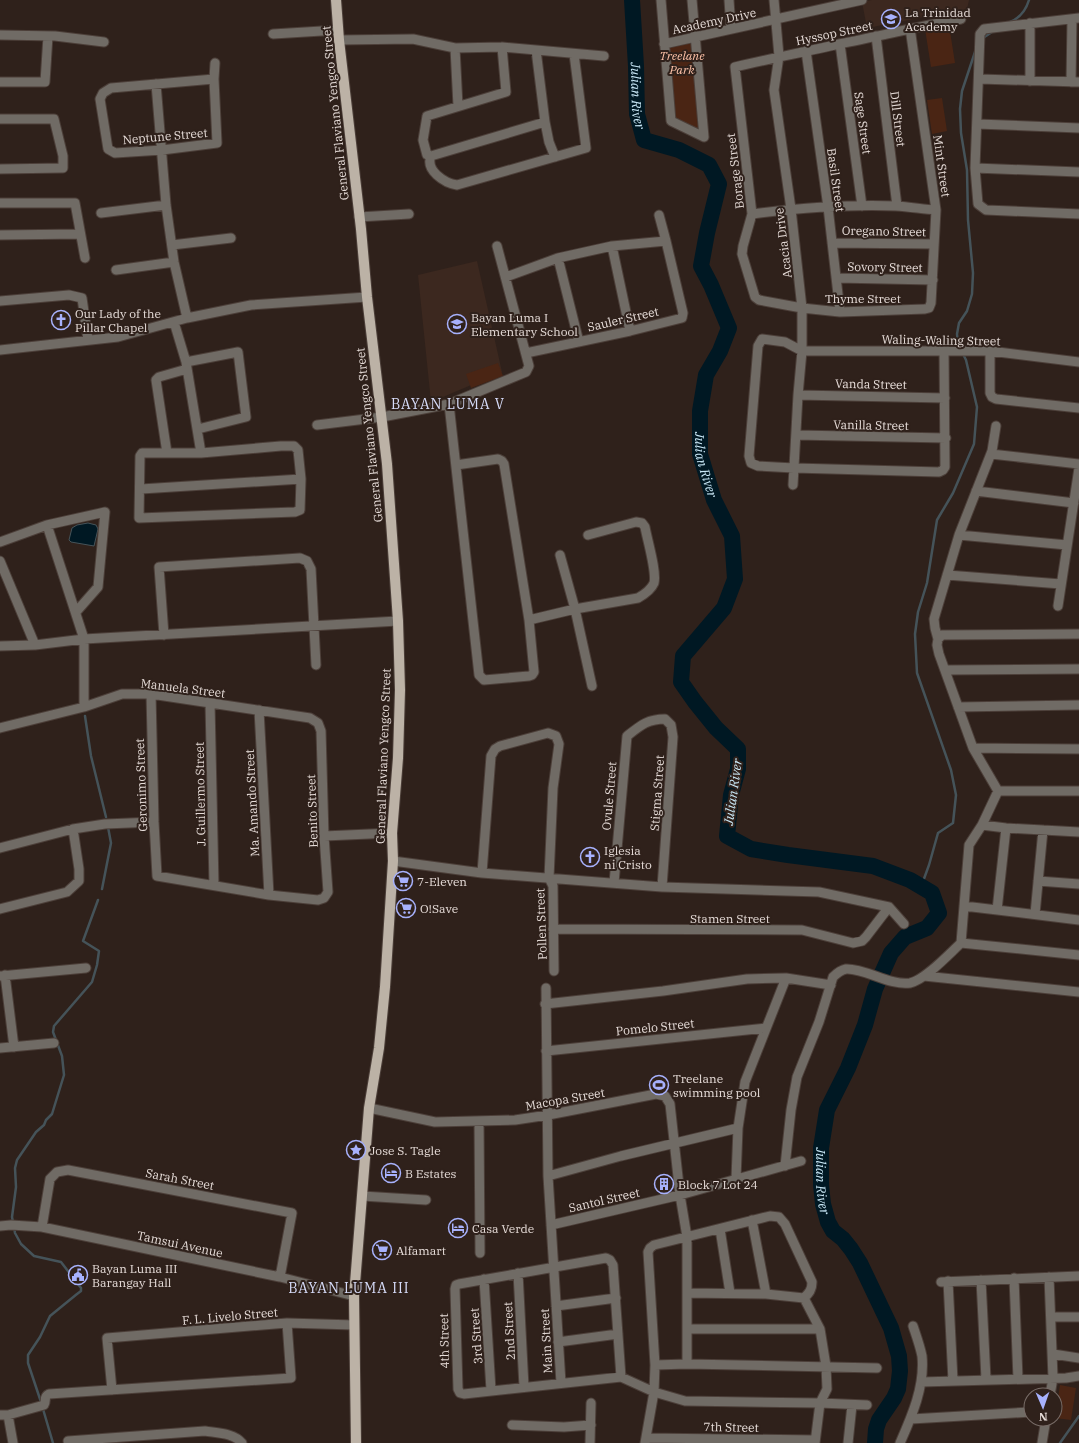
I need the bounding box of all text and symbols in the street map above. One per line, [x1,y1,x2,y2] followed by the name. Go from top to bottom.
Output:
[671,5,757,37] street label: Academy Drive
[905,5,971,34] place label: La Trinidad Academy
[880,8,902,30] school or university icon: La Trinidad Academy
[794,18,874,48] street label: Hyssop Street
[318,25,352,201] street label: General Flaviano Yengco Street
[659,48,705,77] park label: Treelane Park
[627,61,649,131] water label: Julian River
[887,90,909,148] street label: Dill Street
[851,91,875,155] street label: Sage Street
[122,125,208,147] street label: Neptune Street
[723,132,747,210] street label: Borage Street
[930,134,954,198] street label: Mint Street
[824,147,848,213] street label: Basil Street
[771,207,795,279] street label: Acacia Drive
[842,223,926,239] street label: Oregano Street
[847,259,923,275] street label: Sovory Street
[825,291,901,306] street label: Thyme Street
[586,304,660,334] street label: Sauler Street
[75,306,161,335] place label: Our Lady of the Pillar Chapel
[50,309,72,331] church icon: Our Lady of the Pillar Chapel
[471,310,578,339] place label: Bayan Luma I Elementary School
[446,313,468,335] school or university icon: Bayan Luma I Elementary School
[881,331,1001,349] street label: Waling-Waling Street
[352,347,386,523] street label: General Flaviano Yengco Street
[835,376,907,392] street label: Vanda Street
[391,395,505,413] district label: BAYAN LUMA V
[833,417,909,433] street label: Vanilla Street
[691,431,721,500] water label: Julian River
[372,668,394,844] street label: General Flaviano Yengco Street
[140,675,226,701] street label: Manuela Street
[132,738,150,832] street label: Geronimo Street
[192,742,208,846] street label: J. Guillermo Street
[242,749,262,857] street label: Ma. Amando Street
[647,755,667,831] street label: Stigma Street
[720,757,746,827] water label: Julian River
[599,761,619,831] street label: Ovule Street
[303,774,321,848] street label: Benito Street
[604,843,652,872] place label: Iglesia ni Cristo
[579,846,601,868] church icon: Iglesia ni Cristo
[392,870,414,892] supermarket icon: 7-Eleven
[417,874,467,889] place label: 7-Eleven
[532,888,550,960] street label: Pollen Street
[395,897,417,919] supermarket icon: O!Save
[420,901,458,916] place label: O!Save
[690,911,770,926] street label: Stamen Street
[615,1015,695,1039] street label: Pomelo Street
[673,1071,761,1100] place label: Treelane swimming pool
[648,1074,670,1096] sports icon: Treelane swimming pool
[524,1085,606,1113] street label: Macopa Street
[345,1139,367,1161] place icon: Jose S. Tagle
[370,1143,441,1158] place label: Jose S. Tagle
[812,1146,834,1217] water label: Julian River
[380,1162,402,1184] hotel icon: B Estates
[144,1165,216,1193] street label: Sarah Street
[405,1166,457,1181] place label: B Estates
[653,1173,675,1195] building icon: Block 7 Lot 24
[678,1177,758,1192] place label: Block 7 Lot 24
[567,1185,641,1215] street label: Santol Street
[447,1217,469,1239] hotel icon: Casa Verde
[472,1221,534,1236] place label: Casa Verde
[136,1228,224,1260] street label: Tamsui Avenue
[371,1239,393,1261] supermarket icon: Alfamart
[396,1243,446,1258] place label: Alfamart
[92,1261,177,1290] place label: Bayan Luma III Barangay Hall
[67,1264,89,1286] public building icon: Bayan Luma III Barangay Hall
[288,1279,410,1297] district label: BAYAN LUMA III
[500,1301,518,1361] street label: 2nd Street
[182,1304,278,1328] street label: F. L. Livelo Street
[467,1307,485,1365] street label: 3rd Street
[537,1308,555,1374] street label: Main Street
[436,1313,452,1369] street label: 4th Street
[1023,1387,1063,1427] north arrow
[1038,1410,1048,1424] text: N
[703,1419,759,1435] street label: 7th Street

